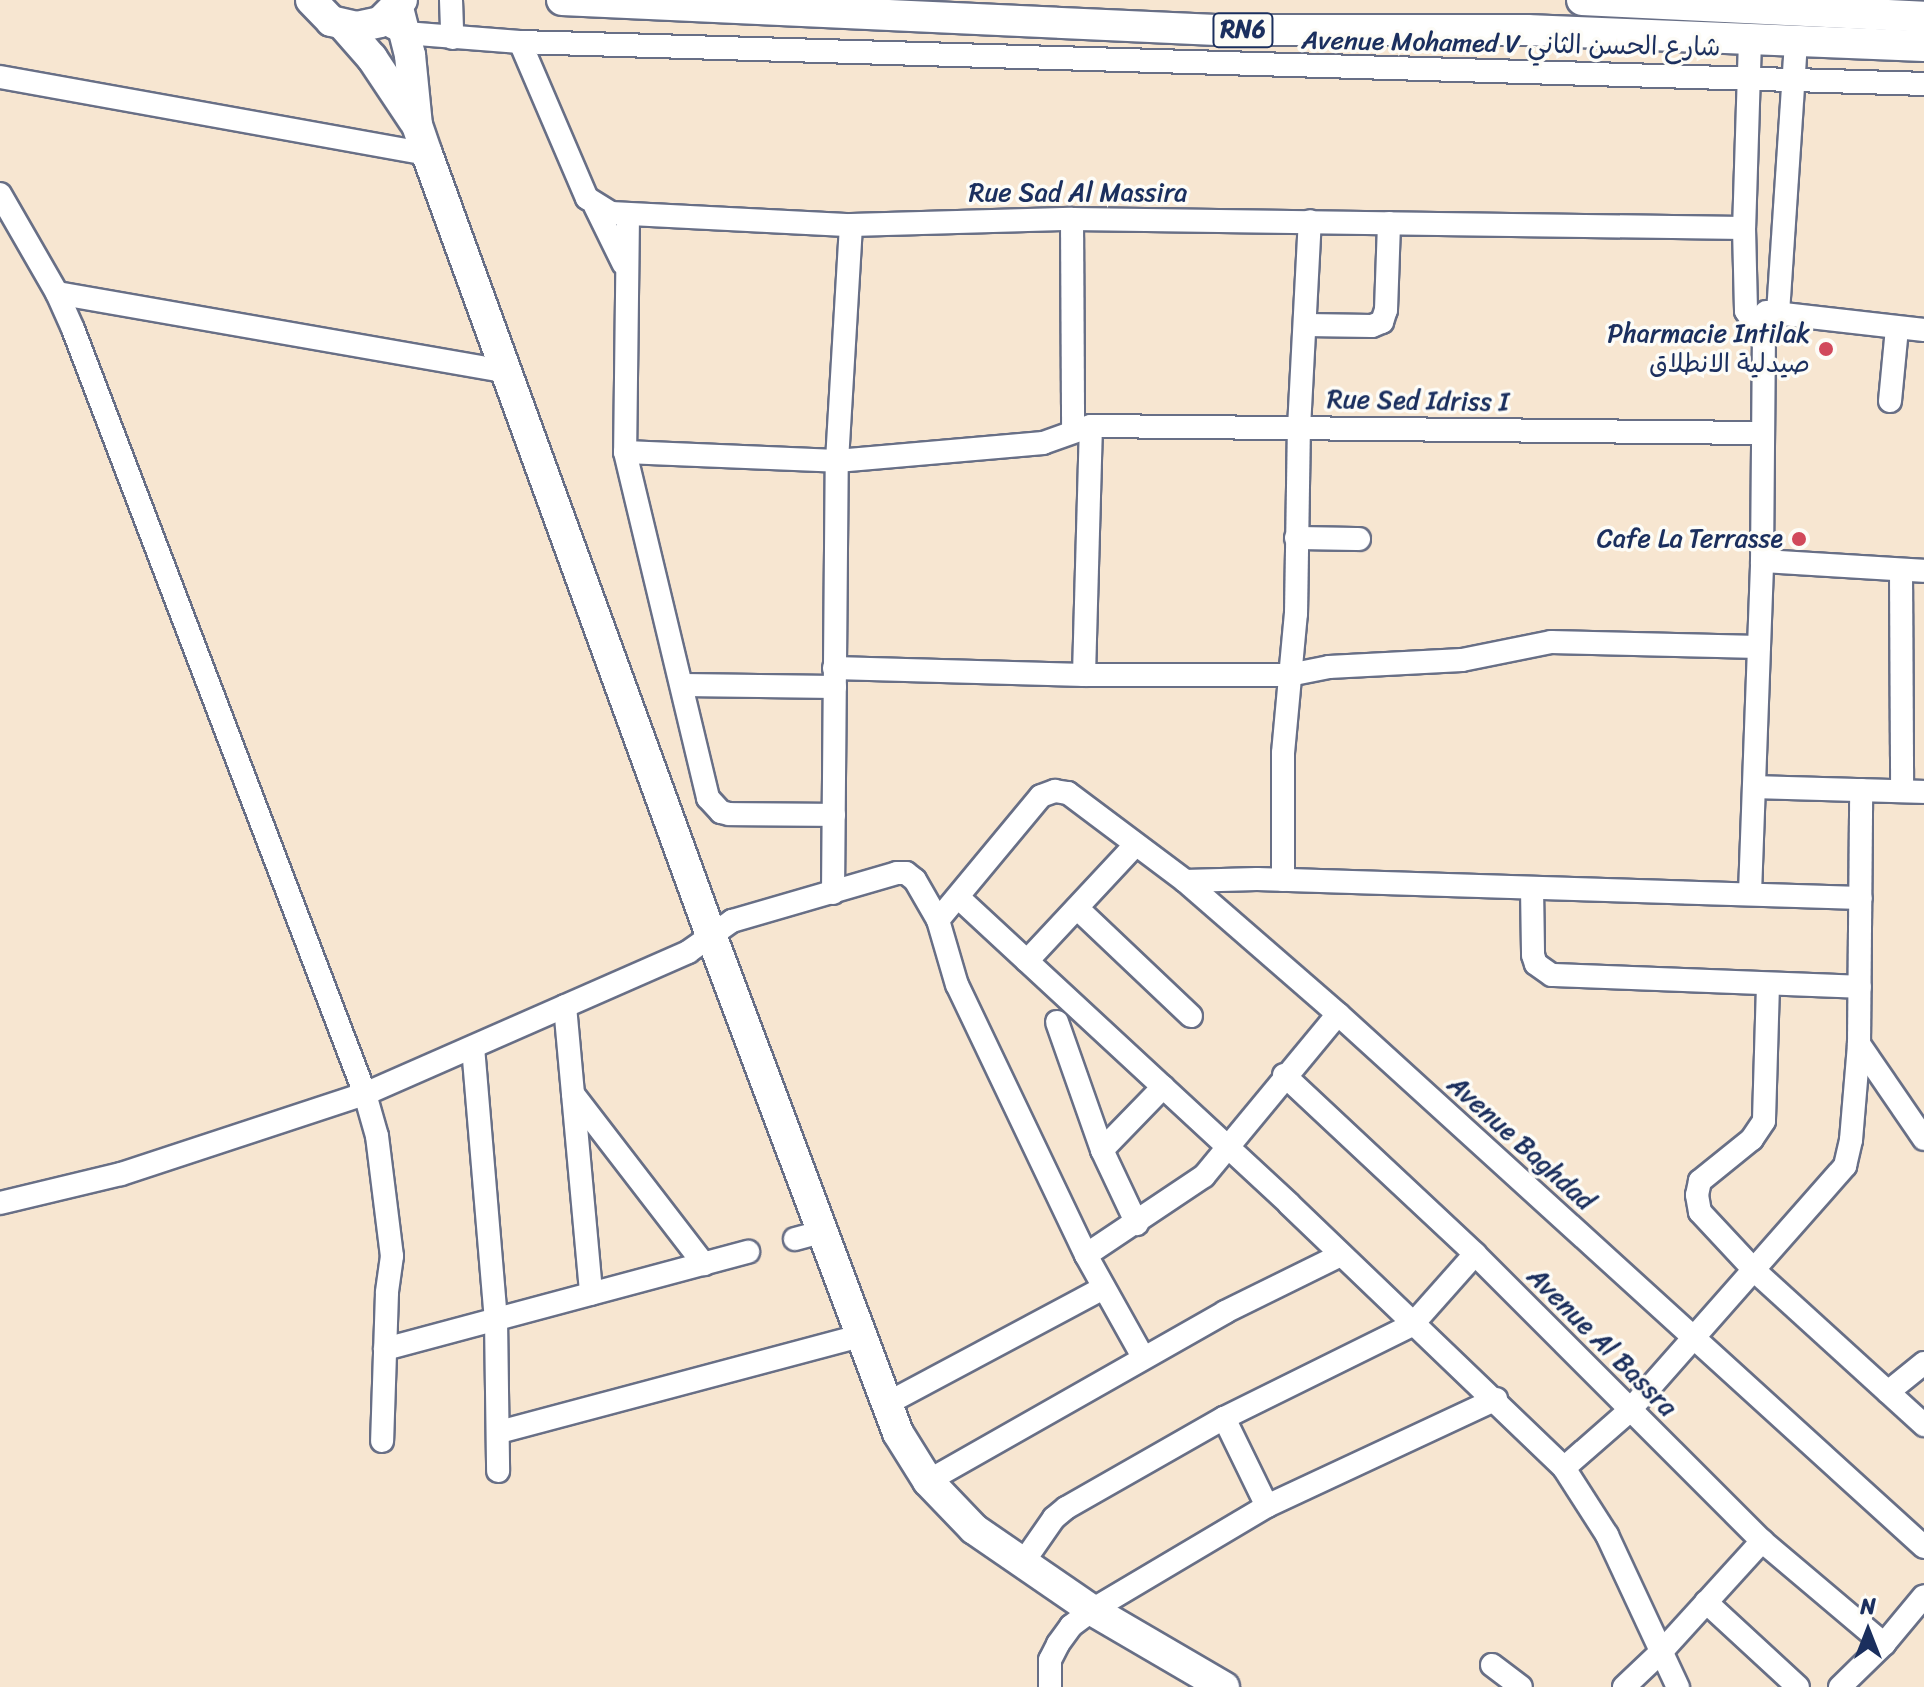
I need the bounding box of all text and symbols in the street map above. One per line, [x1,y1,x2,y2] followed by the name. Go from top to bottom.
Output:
[1211,10,1275,50] road number: RN6
[1301,25,1721,63] street label: Avenue Mohamed V شارع الحسن الثاني
[968,177,1188,209] street label: Rue Sad Al Massira
[1606,318,1810,380] place label: Pharmacie Intilak صيدلية الانطلاق
[1817,340,1835,358] marker: Pharmacie Intilak صيدلية الانطلاق
[1327,384,1509,418] street label: Rue Sed Idriss I
[1595,523,1783,555] place label: Cafe La Terrasse
[1790,530,1808,548] marker: Cafe La Terrasse
[1441,1069,1601,1217] street label: Avenue Baghdad
[1521,1261,1683,1423] street label: Avenue Al Bassra
[1860,1587,1876,1626] text: N
[1828,1591,1908,1671] north arrow

